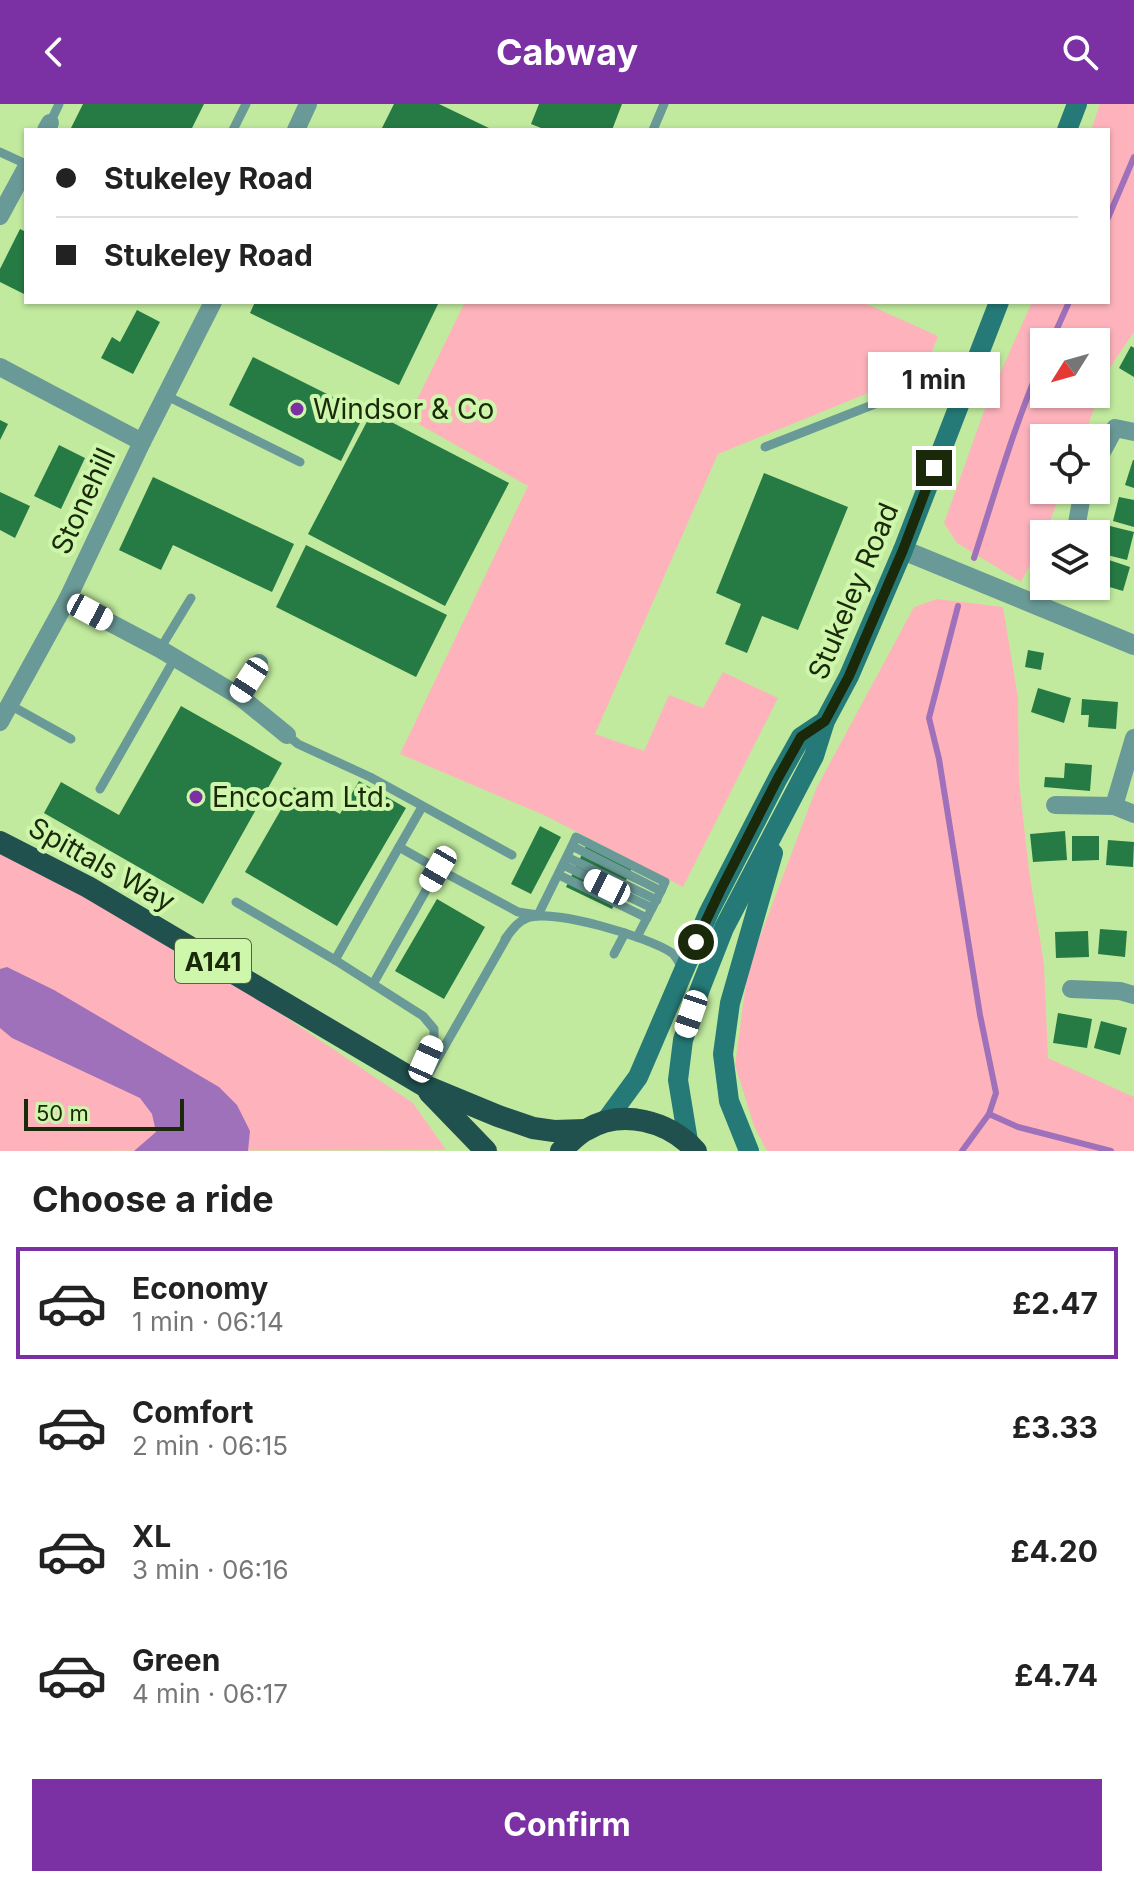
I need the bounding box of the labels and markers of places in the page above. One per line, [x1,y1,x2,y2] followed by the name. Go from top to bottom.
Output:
[313,392,494,426] place label: Windsor & Co
[288,400,306,418] marker: Windsor & Co
[212,780,392,814] place label: Encocam Ltd.
[187,788,205,806] marker: Encocam Ltd.

